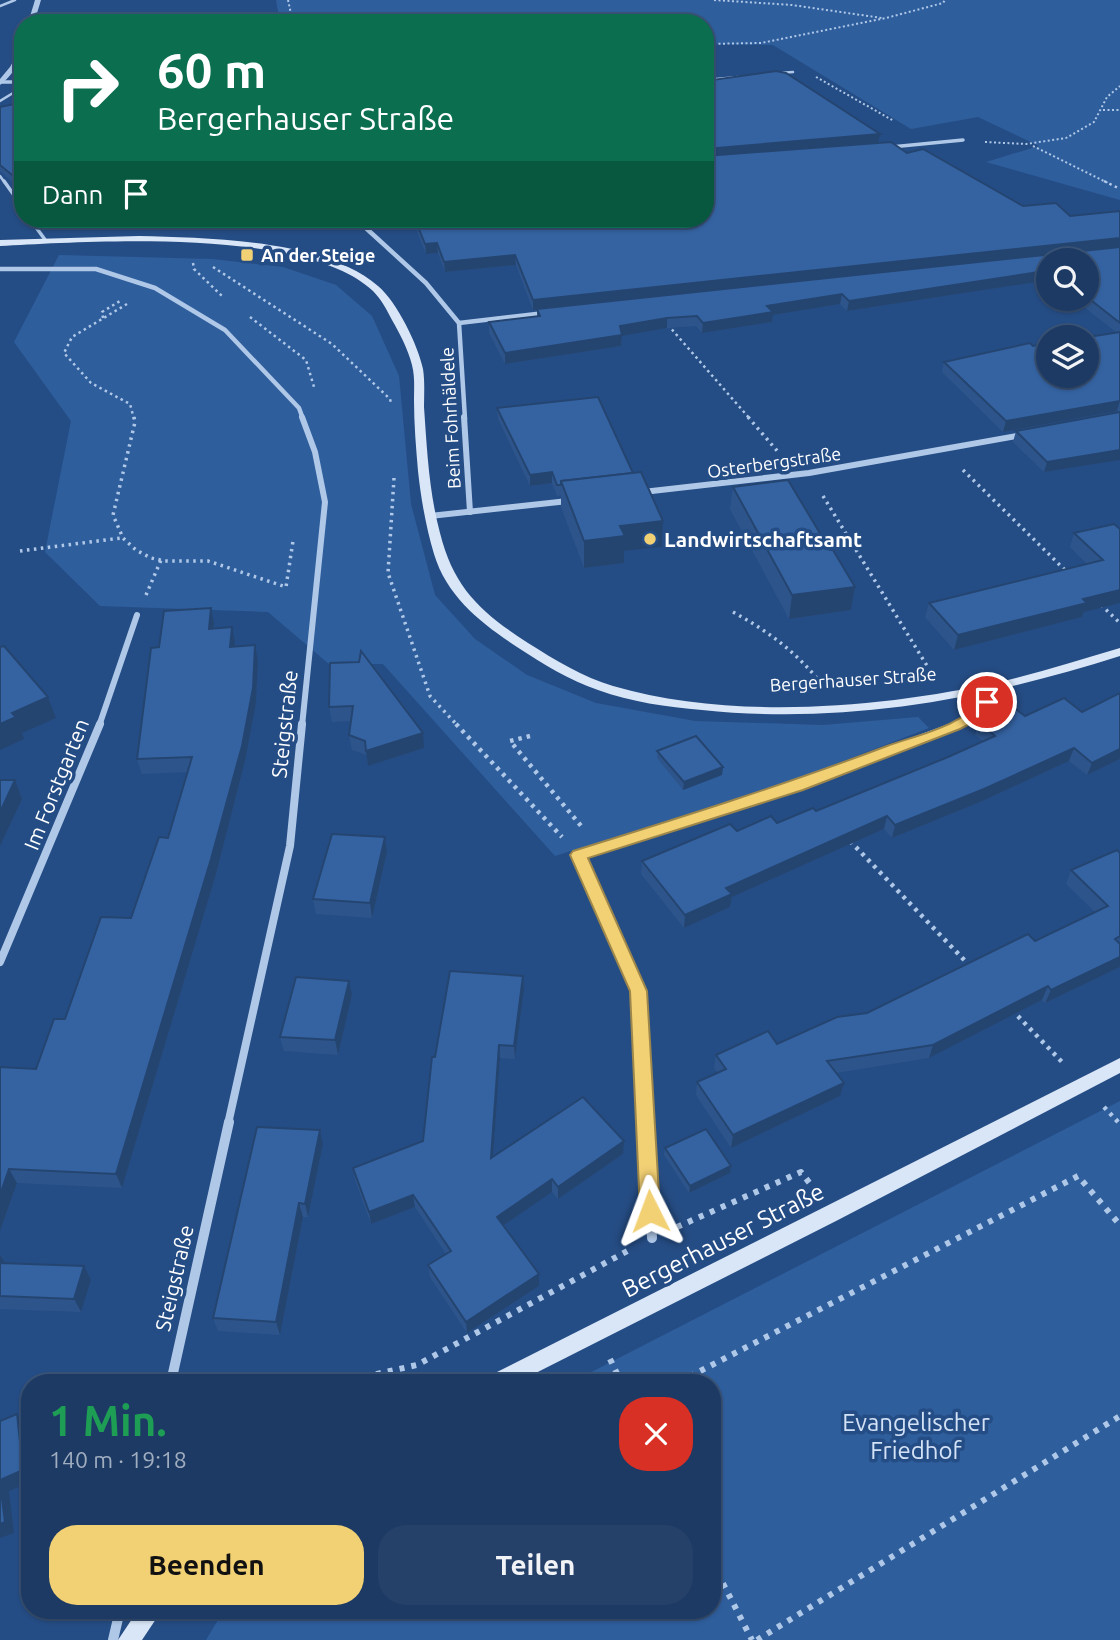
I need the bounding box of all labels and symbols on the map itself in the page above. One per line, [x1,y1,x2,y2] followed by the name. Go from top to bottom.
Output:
[261,245,375,265] place label: An der Steige
[239,247,255,263] marker: An der Steige
[436,347,464,489] street label: Beim Fohrhäldele
[706,443,842,481] street label: Osterbergstraße
[664,527,862,551] place label: Landwirtschaftsamt
[642,531,658,547] marker: Landwirtschaftsamt
[769,663,937,695] street label: Bergerhauser Straße
[266,669,302,779] street label: Steigstraße
[957,672,1017,732] pin
[19,715,93,853] street label: Im Forstgarten
[613,1174,687,1248] position arrow
[618,1177,828,1303] street label: Bergerhauser Straße
[150,1223,198,1333] street label: Steigstraße
[842,1409,990,1464] park label: Evangelischer Friedhof

